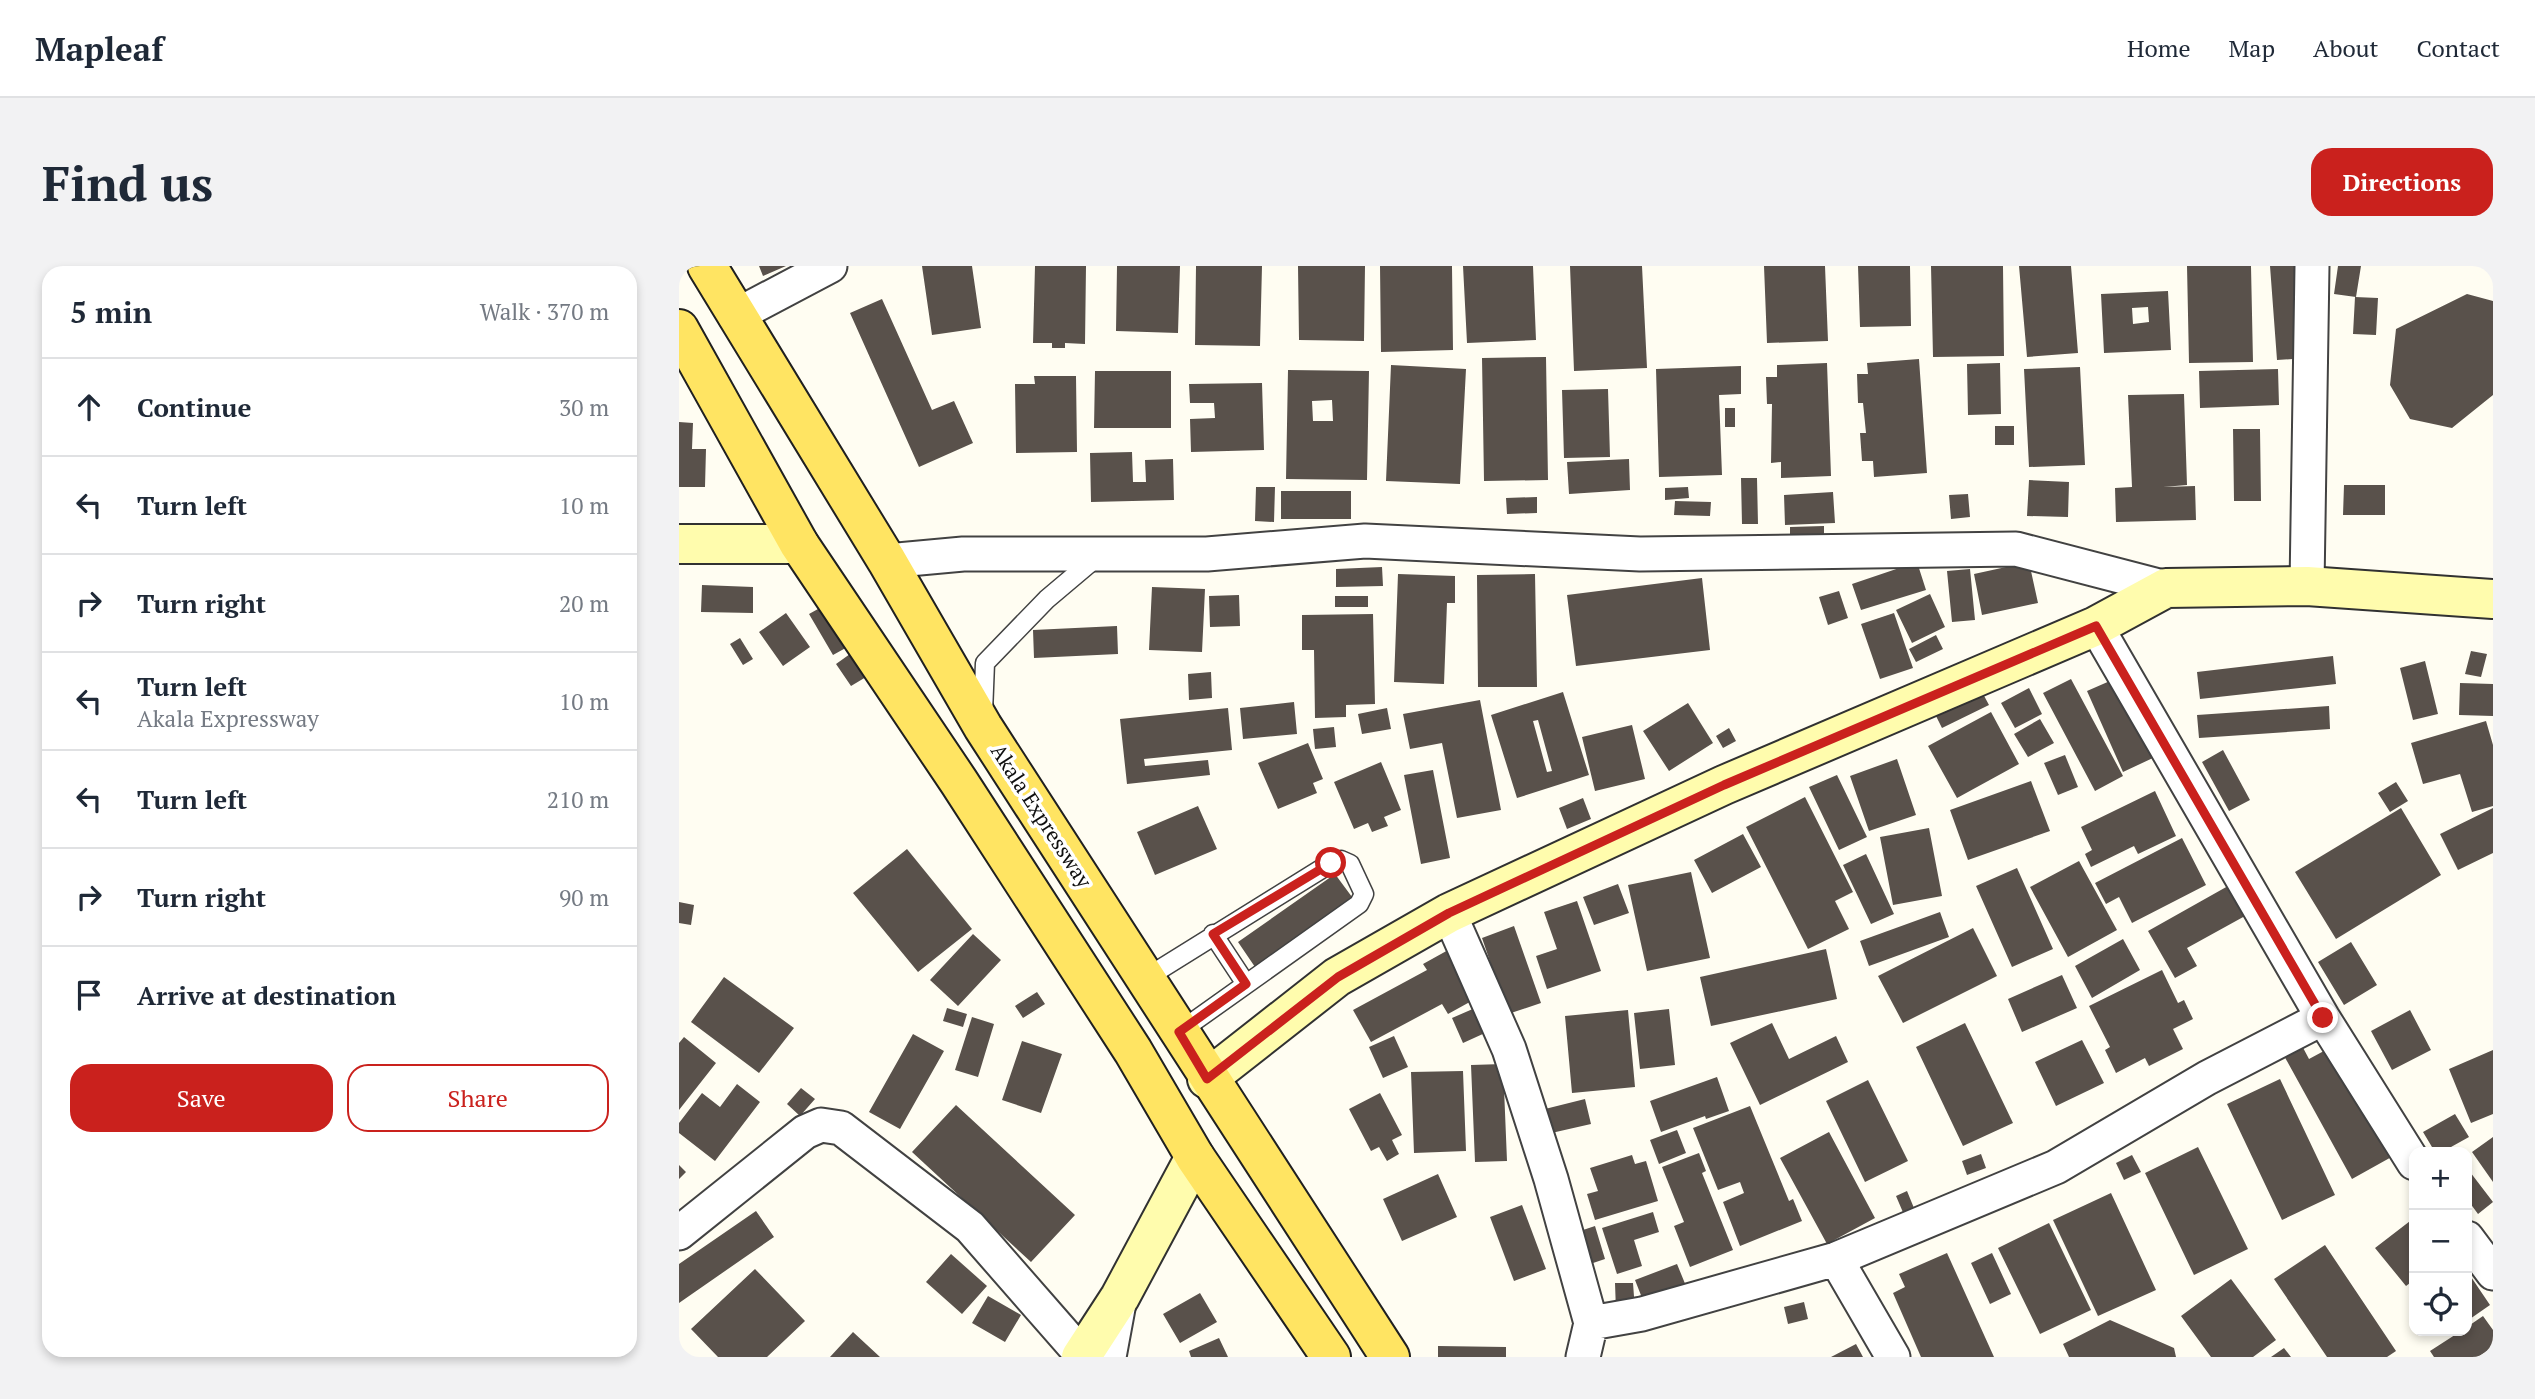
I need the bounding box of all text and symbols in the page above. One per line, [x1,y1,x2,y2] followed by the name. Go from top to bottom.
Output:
[35,27,164,70] text: Mapleaf
[2127,32,2191,64] text: Home
[2229,32,2275,64] text: Map
[2313,32,2379,64] text: About
[2417,32,2500,64] text: Contact
[2311,148,2493,216] button: Directions
[42,150,213,215] text: Find us
[70,292,152,332] text: 5 min
[480,296,609,327] text: Walk · 370 m
[70,388,108,426] icon: ahead
[137,390,251,424] text: Continue
[559,392,609,423] text: 30 m
[70,486,108,524] icon: left
[137,488,247,522] text: Turn left
[559,490,609,521] text: 10 m
[70,584,108,622] icon: right
[137,586,266,620] text: Turn right
[559,588,609,619] text: 20 m
[137,669,247,703] text: Turn left
[70,682,108,720] icon: left
[559,686,609,717] text: 10 m
[137,703,319,734] text: Akala Expressway
[985,738,1099,893] street label: Akala Expressway
[70,780,108,818] icon: left
[137,782,247,816] text: Turn left
[547,784,609,815] text: 210 m
[1315,847,1346,878] route start
[70,878,108,916] icon: right
[137,880,266,914] text: Turn right
[559,882,609,913] text: 90 m
[70,976,108,1014] icon: arrive
[137,978,396,1012] text: Arrive at destination
[2307,1002,2338,1033] route end
[70,1064,333,1132] button: Save
[347,1064,609,1132] button: Share
[2409,1147,2472,1336] map controls
[2409,1147,2472,1210] button: +
[2409,1210,2472,1273] button: −
[2409,1273,2472,1336] button: locate

